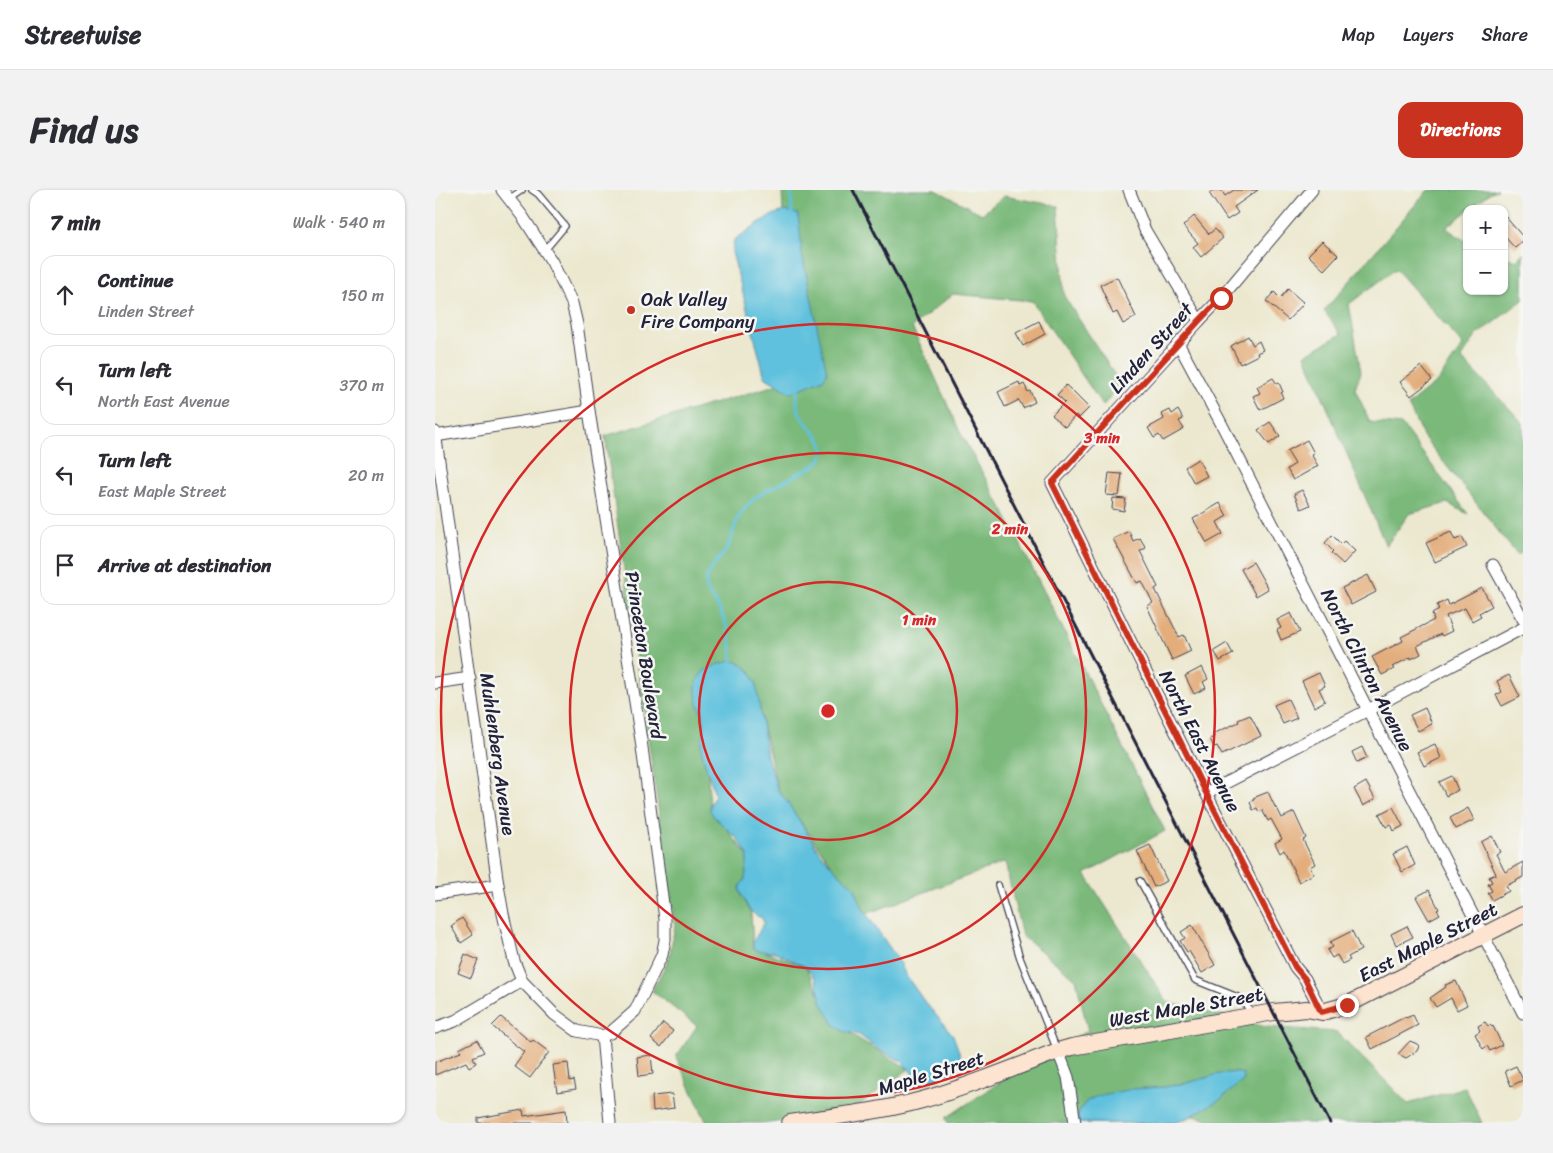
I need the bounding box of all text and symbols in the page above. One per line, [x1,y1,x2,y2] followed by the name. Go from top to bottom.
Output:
[25,14,141,56] text: Streetwise
[1342,19,1375,51] text: Map
[1403,19,1454,51] text: Layers
[1482,19,1528,51] text: Share
[30,99,138,161] text: Find us
[1398,102,1523,158] button: Directions
[50,204,101,242] text: 7 min
[1463,205,1508,295] map controls
[1463,205,1508,250] button: +
[293,208,385,237] text: Walk · 540 m
[1463,250,1508,295] button: −
[98,264,174,297] text: Continue
[51,281,79,309] icon: ahead
[341,281,384,310] text: 150 m
[641,283,755,338] place label: Oak Valley Fire Company
[1210,287,1233,310] route start
[1101,294,1202,401] street label: Linden Street
[98,297,194,326] text: Linden Street
[625,304,637,316] marker: Oak Valley Fire Company
[98,354,171,387] text: Turn left
[51,371,79,399] icon: left
[340,371,384,400] text: 370 m
[98,387,230,416] text: North East Avenue
[1083,425,1121,451] text: 3 min
[98,444,171,477] text: Turn left
[51,461,79,489] icon: left
[348,461,384,490] text: 20 m
[98,477,226,506] text: East Maple Street
[991,516,1029,542] text: 2 min
[98,549,271,582] text: Arrive at destination
[51,551,79,579] icon: arrive
[615,569,675,743] street label: Princeton Boulevard
[1311,582,1423,758] street label: North Clinton Avenue
[902,607,937,633] text: 1 min
[1150,664,1250,818] street label: North East Avenue
[470,671,526,837] street label: Muhlenberg Avenue
[819,702,837,720] centre of rings
[1353,893,1503,991] street label: East Maple Street
[1106,977,1266,1037] street label: West Maple Street
[1336,994,1359,1017] route end
[874,1041,988,1105] street label: Maple Street

